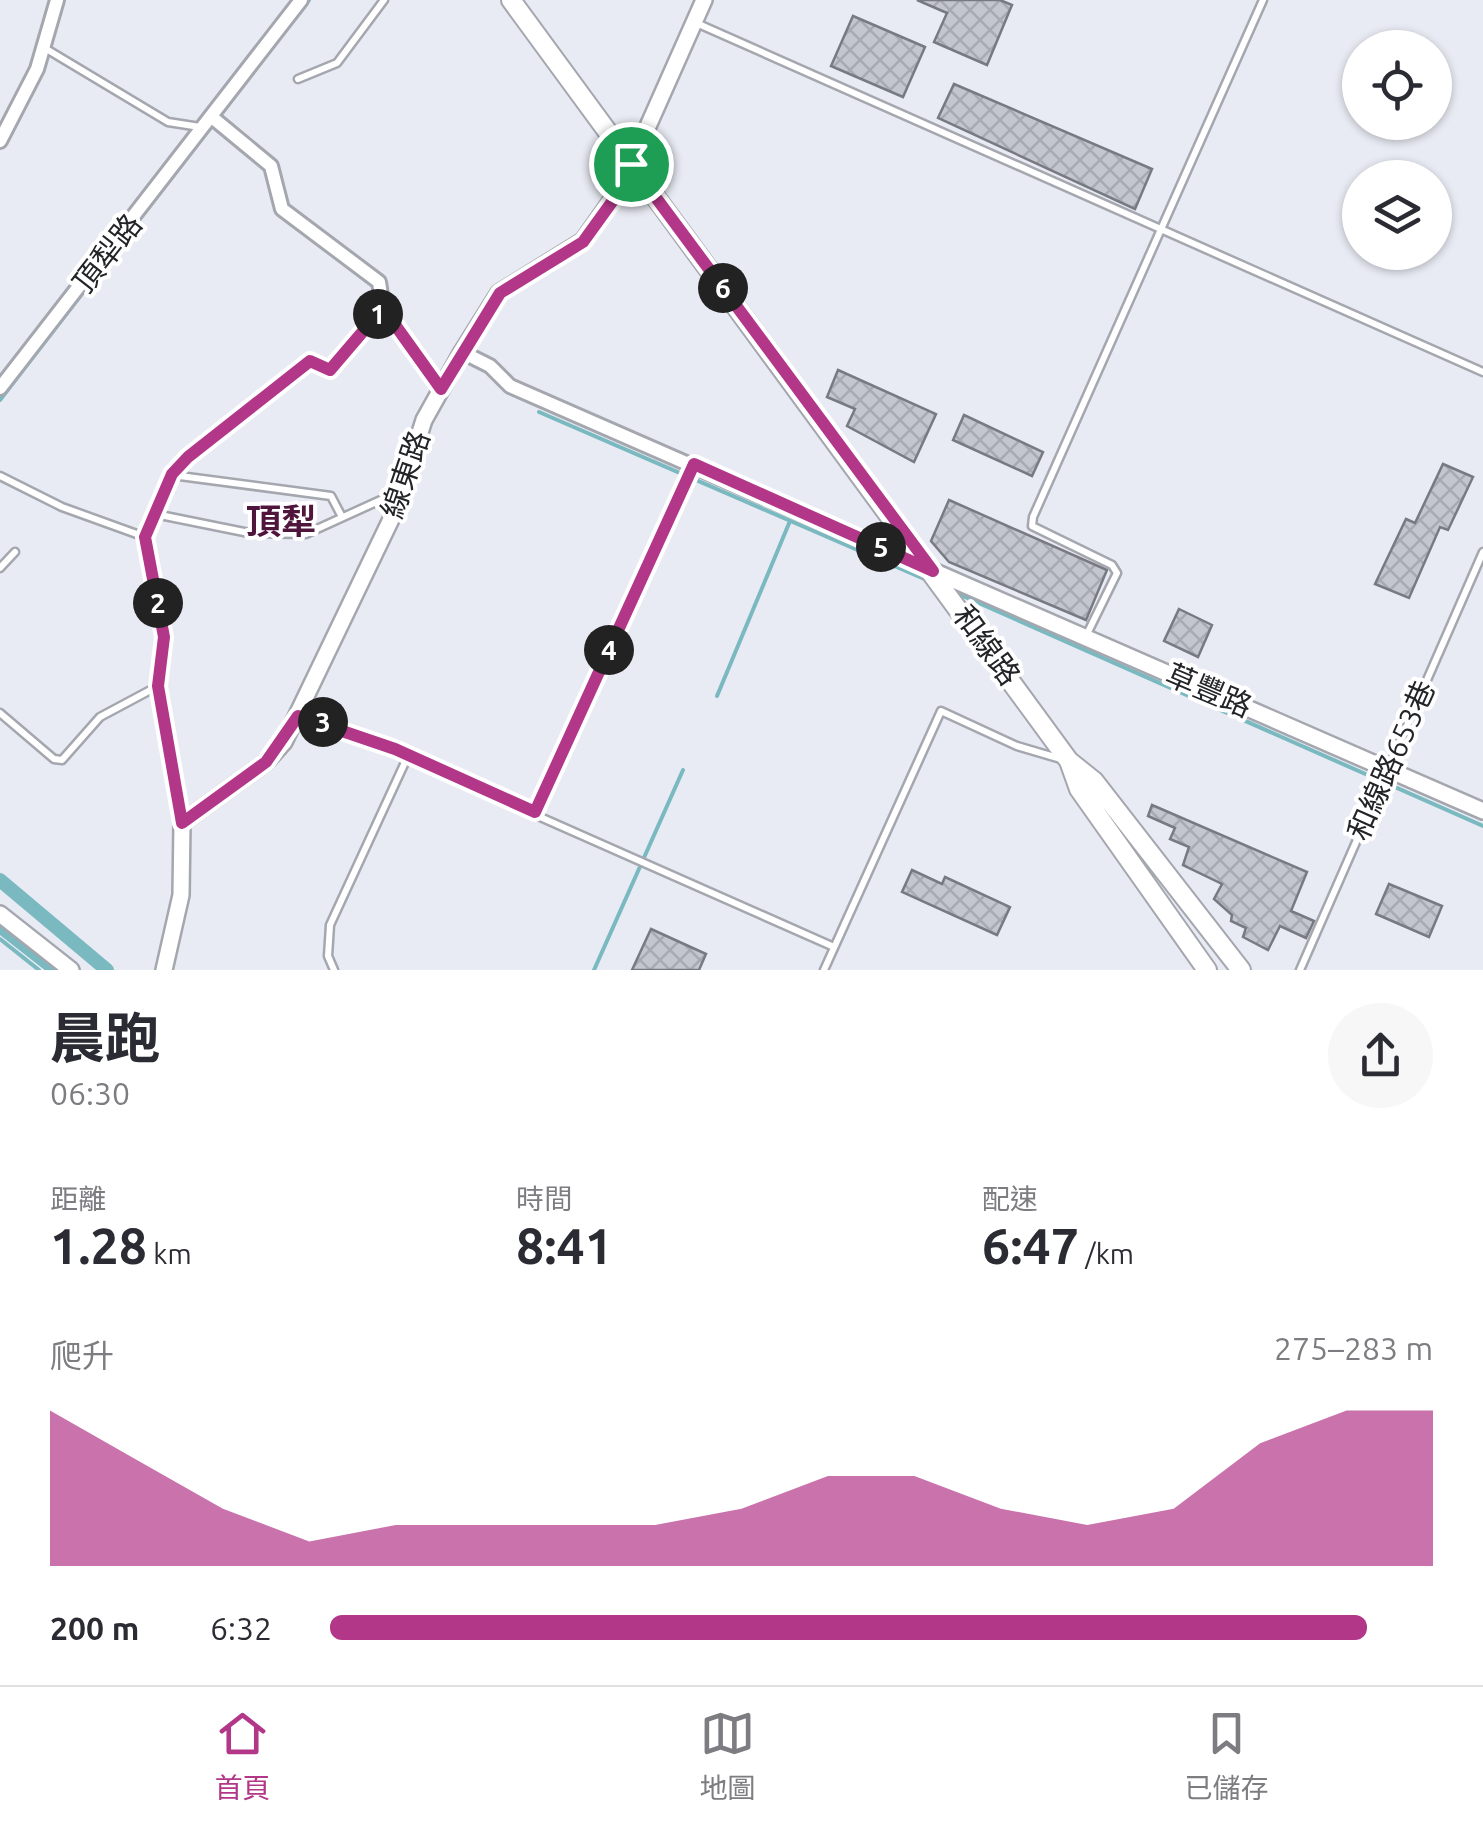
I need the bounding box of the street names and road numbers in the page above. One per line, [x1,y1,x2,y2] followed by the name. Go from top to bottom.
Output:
[66,207,148,299] street label: 頂犁路
[374,426,436,522] street label: 線東路
[947,599,1027,691] street label: 和線路
[1161,657,1257,723] street label: 草豐路
[1341,675,1441,845] street label: 和線路653巷

